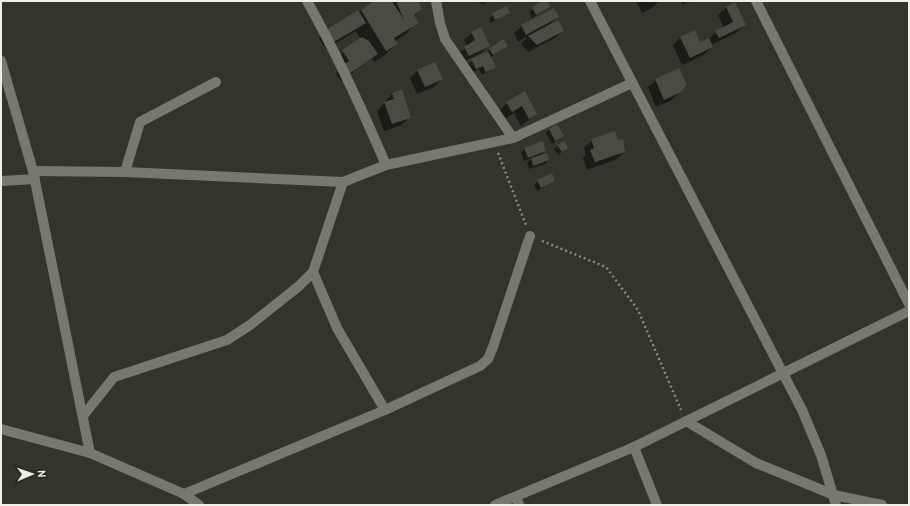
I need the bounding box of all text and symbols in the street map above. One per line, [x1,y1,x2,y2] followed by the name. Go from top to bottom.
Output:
[12,454,52,494] north arrow
[35,470,49,478] text: N

